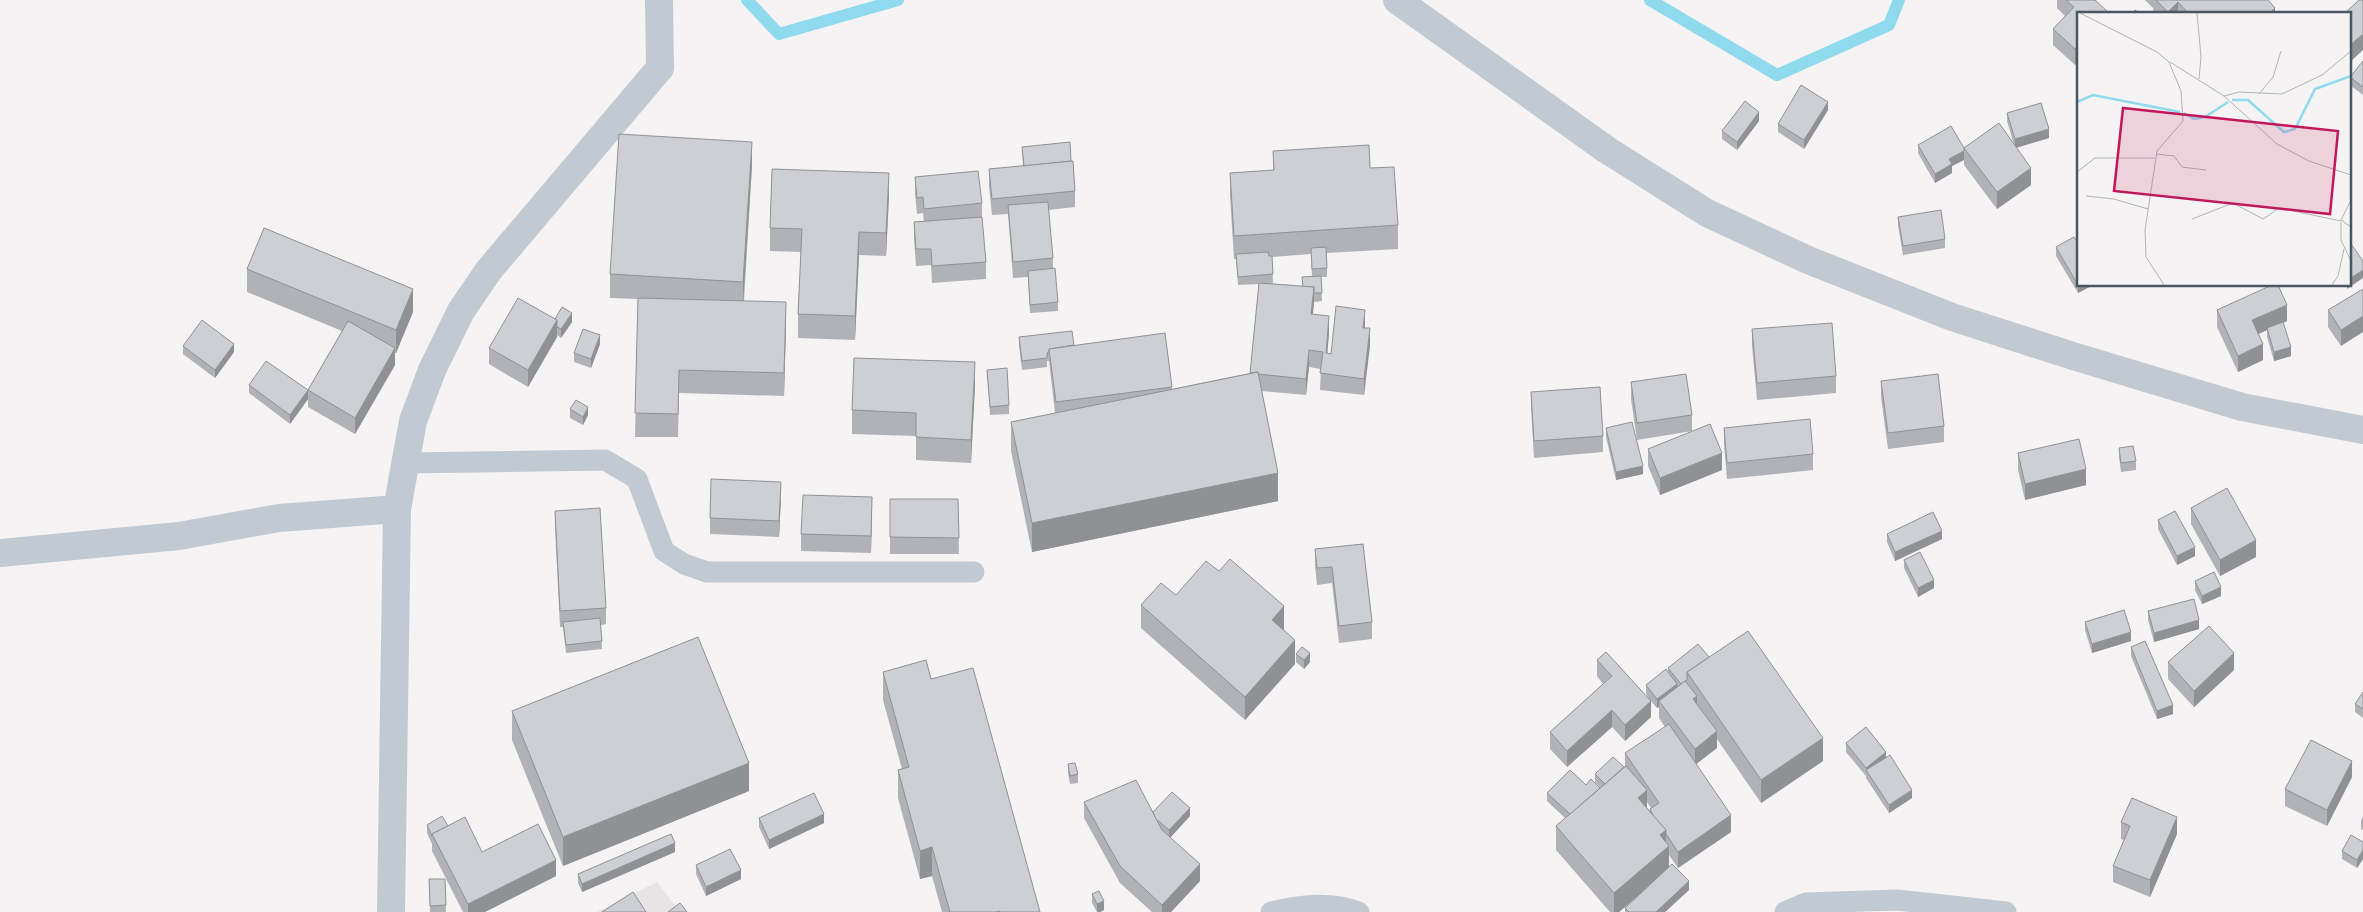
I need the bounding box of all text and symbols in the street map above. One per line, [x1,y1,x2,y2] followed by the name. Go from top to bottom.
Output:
[2077,12,2350,286] inset map

